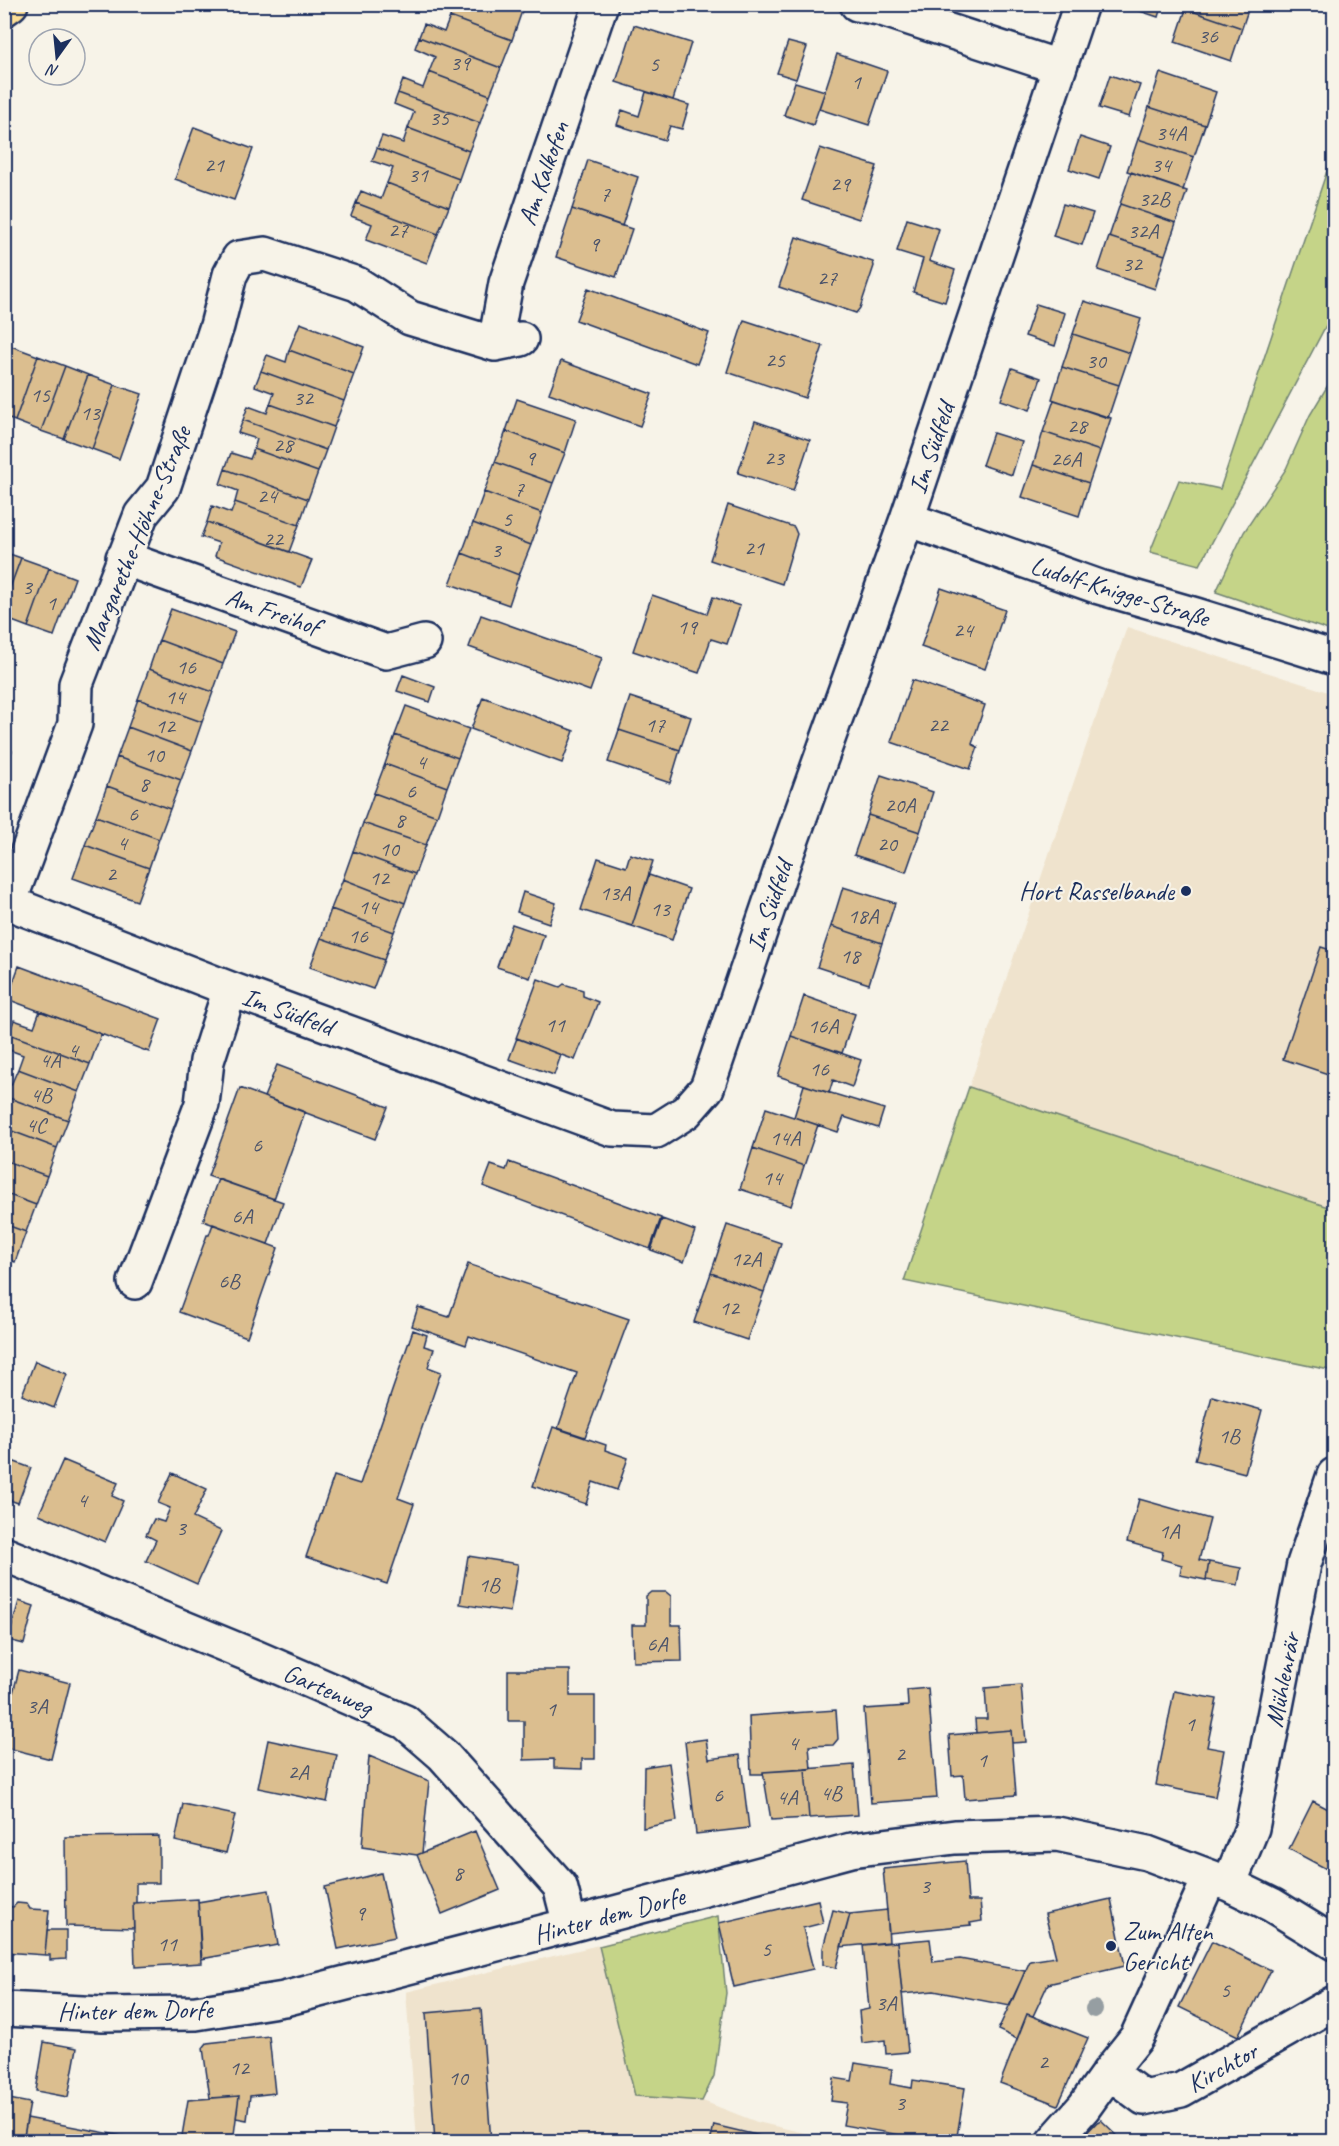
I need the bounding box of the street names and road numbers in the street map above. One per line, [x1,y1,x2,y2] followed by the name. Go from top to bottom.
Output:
[510,116,577,230] street label: Am Kalkofen
[901,395,964,498] street label: Im Südfeld
[74,419,200,655] street label: Margarethe-Höhne-Straße
[1027,549,1215,635] street label: Ludolf-Knigge-Straße
[222,580,329,645] street label: Am Freihof
[739,853,802,956] street label: Im Südfeld
[238,980,341,1044] street label: Im Südfeld
[1257,1628,1308,1730] street label: Mühlenrär
[278,1656,379,1724] street label: Gartenweg
[530,1879,690,1951] street label: Hinter dem Dorfe
[57,1993,214,2028] street label: Hinter dem Dorfe
[1181,2034,1265,2100] street label: Kirchtor

